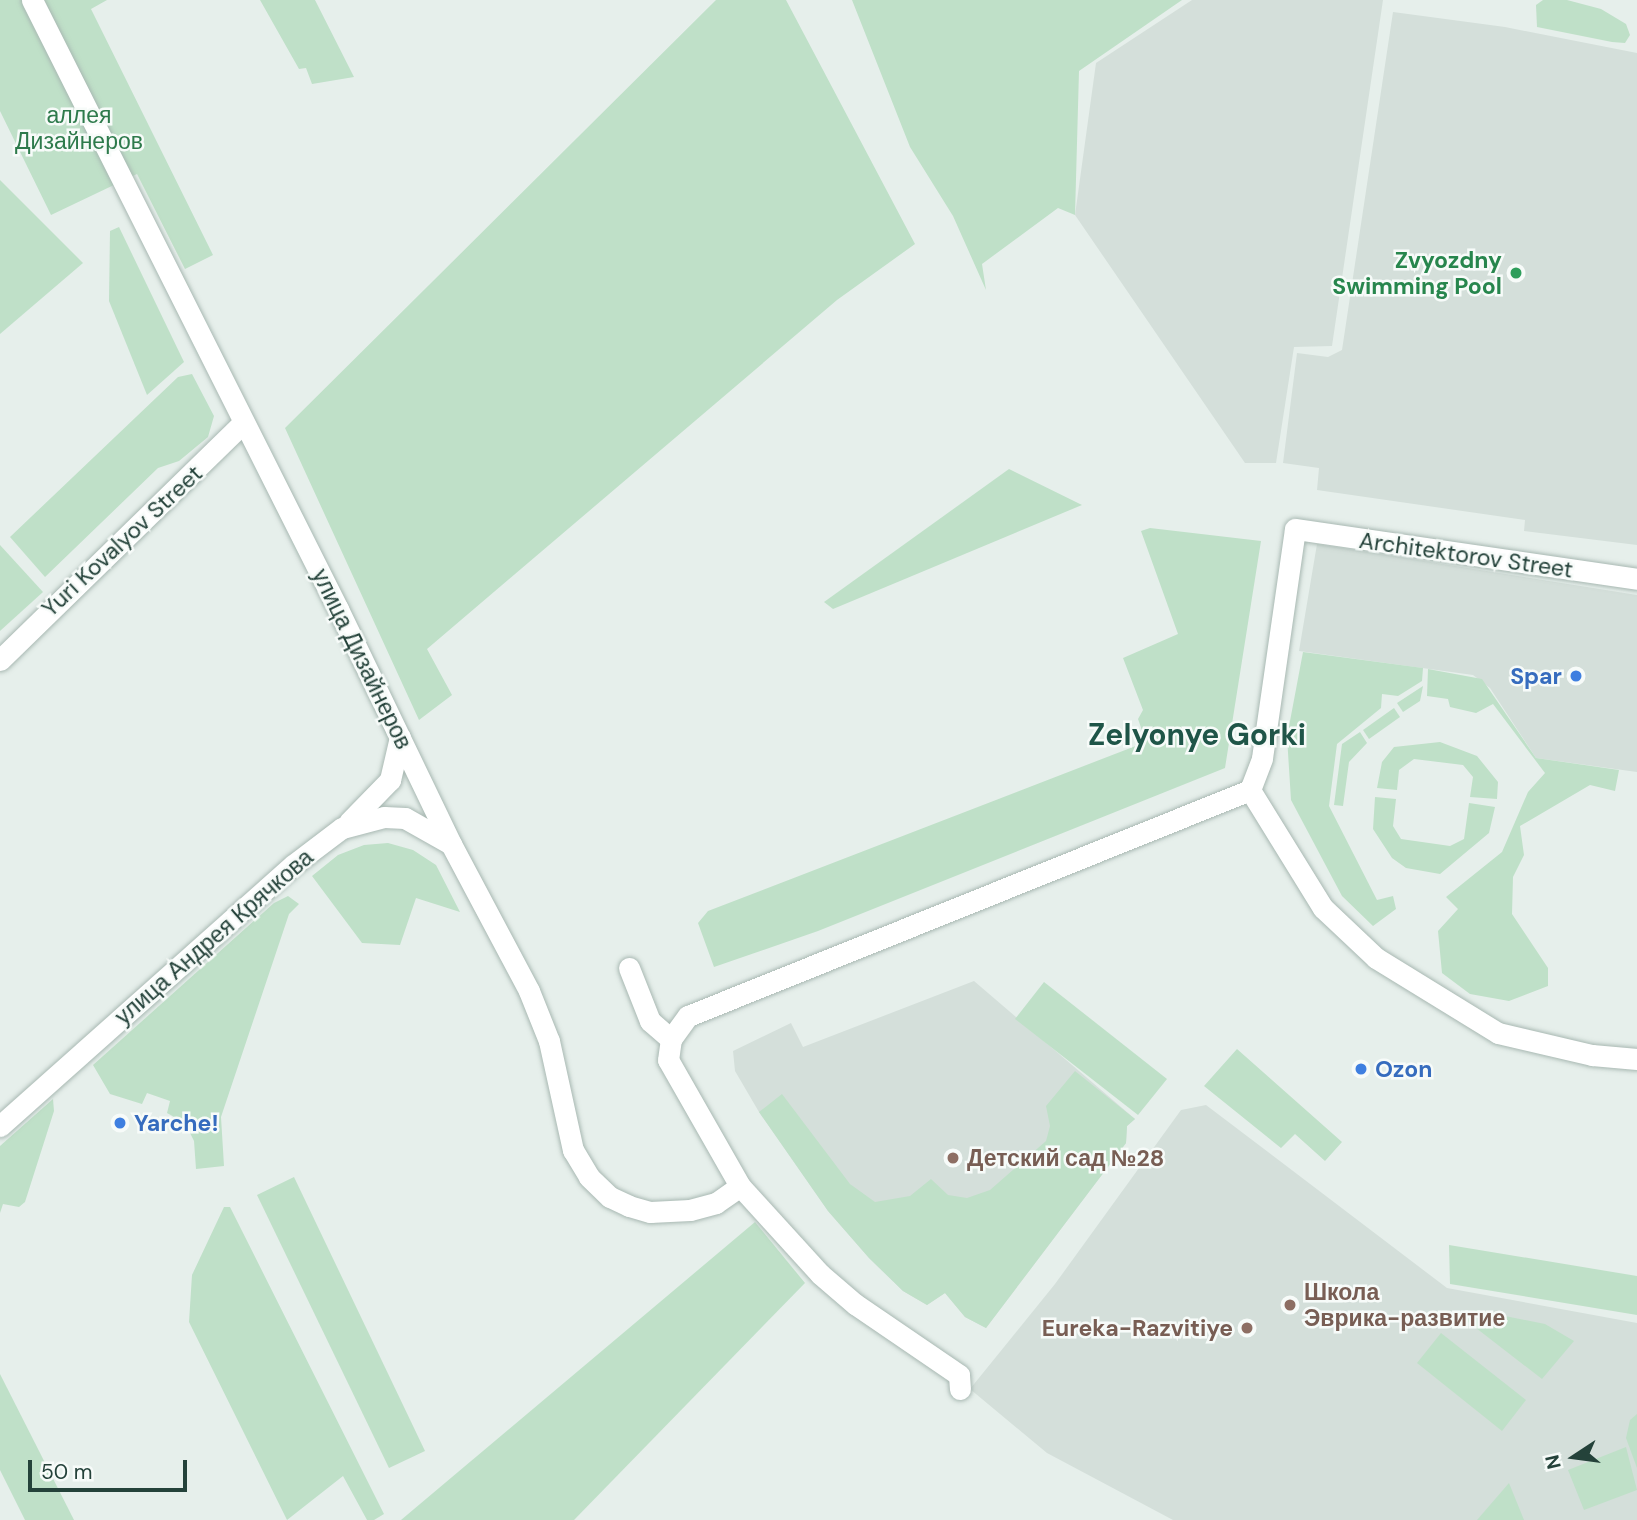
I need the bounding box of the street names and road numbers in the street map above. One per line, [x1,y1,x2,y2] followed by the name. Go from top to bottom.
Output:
[36,460,208,622] street label: Yuri Kovalyov Street
[1357,526,1575,584] street label: Architektorov Street
[306,564,418,754] street label: улица Дизайнеров
[109,844,319,1030] street label: улица Андрея Крячкова

